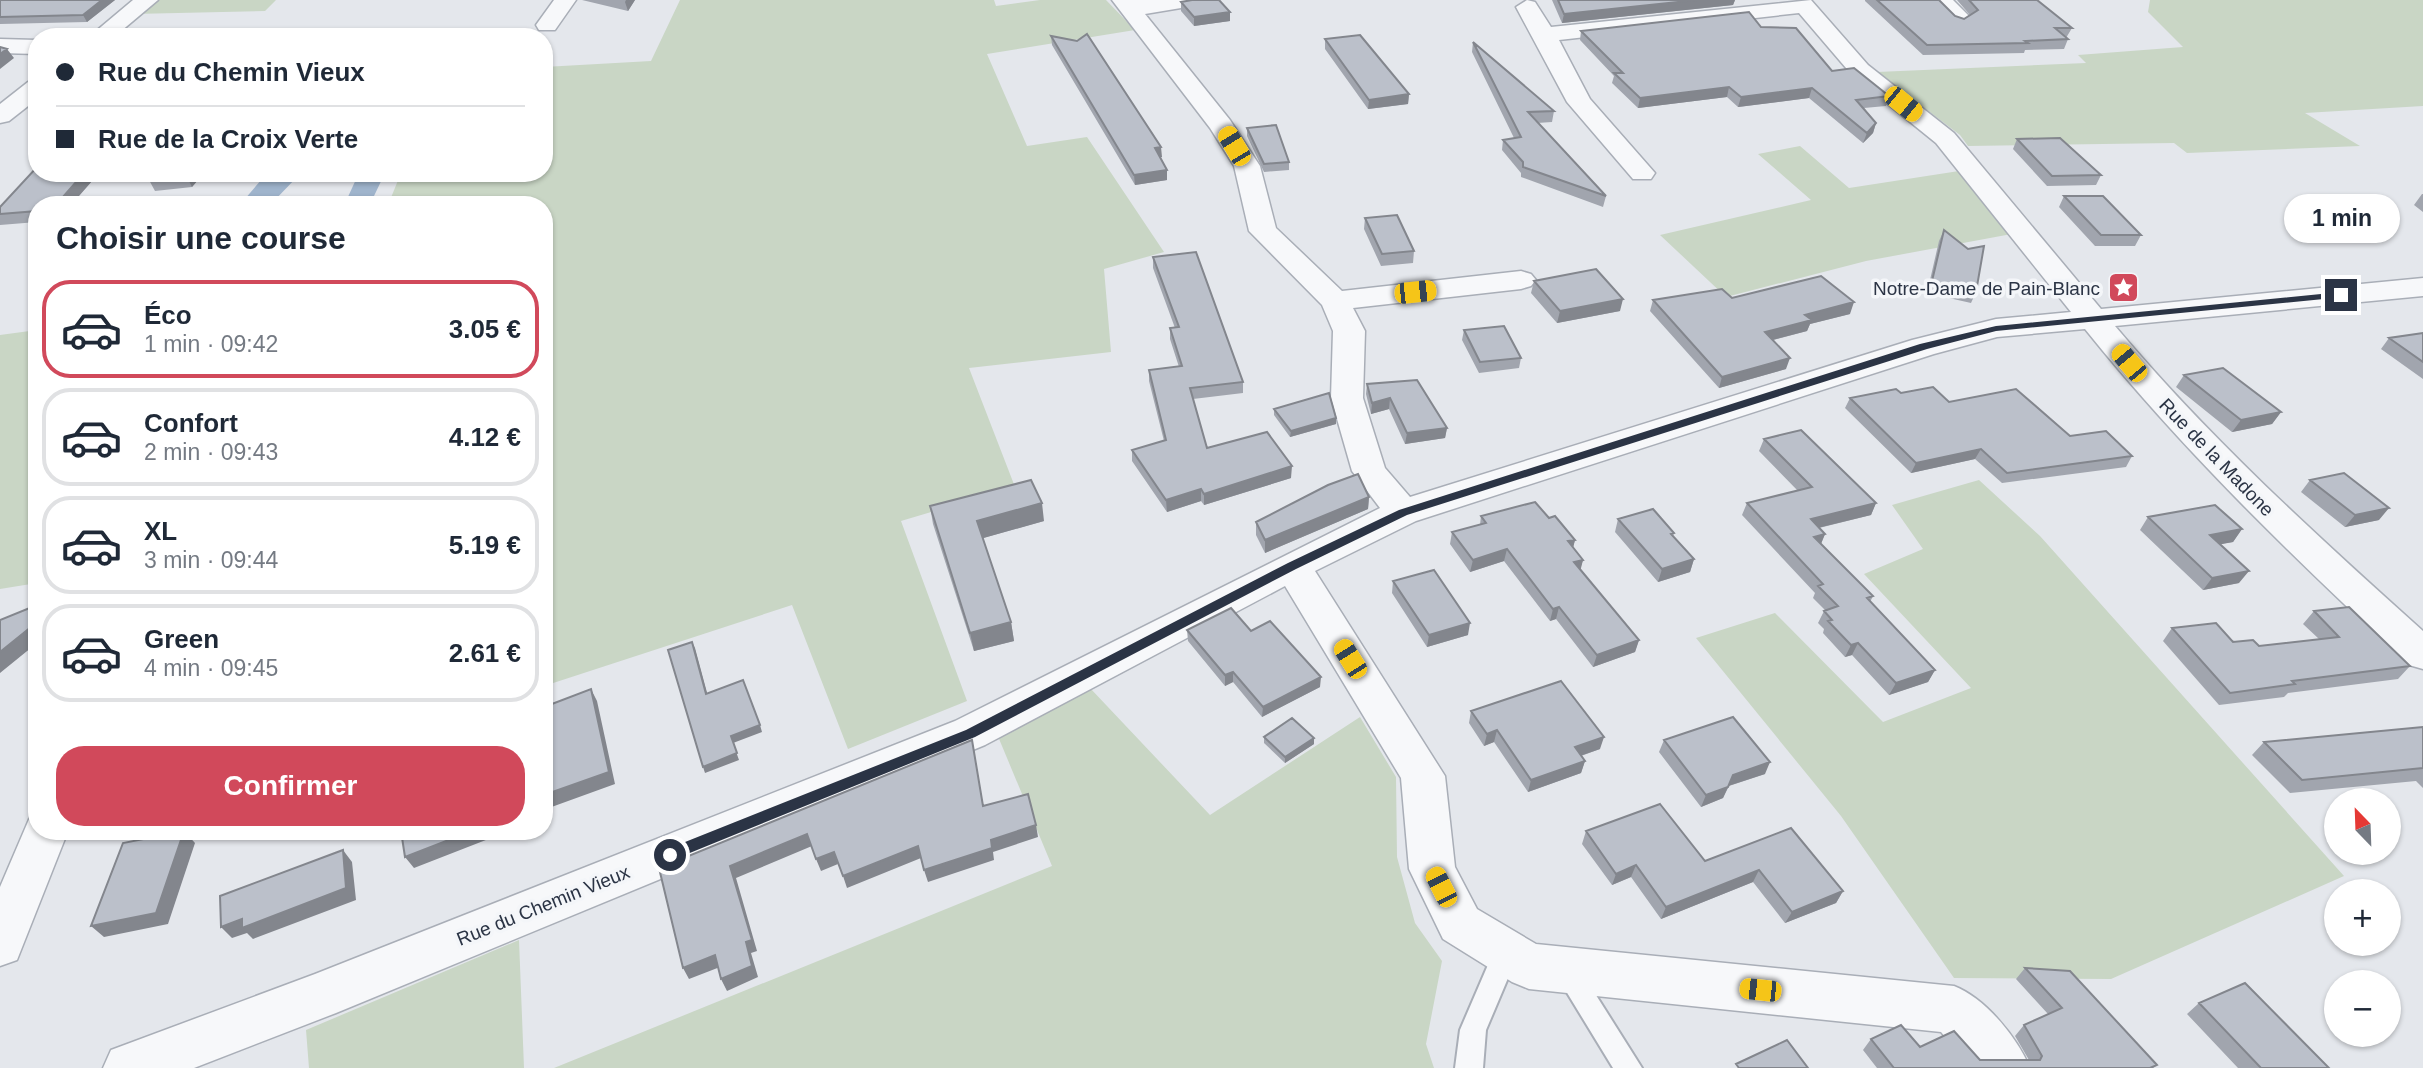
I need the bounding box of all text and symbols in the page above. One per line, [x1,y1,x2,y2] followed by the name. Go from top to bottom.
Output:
[98,57,365,87] text: Rue du Chemin Vieux
[1881,83,1926,125] car
[1215,123,1254,169] car
[98,124,358,154] text: Rue de la Croix Verte
[2283,194,2399,243] callout: 1 min
[2312,205,2372,231] text: 1 min
[56,220,346,256] text: Choisir une course
[2106,271,2140,305] place icon: Notre-Dame de Pain-Blanc
[1873,278,2100,299] place label: Notre-Dame de Pain-Blanc
[1394,279,1437,305] car
[2325,279,2357,311] route end
[60,298,123,361] icon: car
[144,300,192,330] text: Éco
[449,314,521,344] text: 3.05 €
[144,331,278,357] text: 1 min · 09:42
[2108,340,2151,386] car
[2155,394,2278,520] street label: Rue de la Madone
[60,406,123,469] icon: car
[144,408,238,438] text: Confort
[449,422,521,452] text: 4.12 €
[144,439,278,465] text: 2 min · 09:43
[60,514,123,577] icon: car
[144,516,177,546] text: XL
[449,530,521,560] text: 5.19 €
[144,547,278,573] text: 3 min · 09:44
[60,622,123,685] icon: car
[144,624,219,654] text: Green
[1330,636,1371,682] car
[449,638,521,668] text: 2.61 €
[144,655,278,681] text: 4 min · 09:45
[56,746,525,826] button: Confirmer
[2324,788,2401,864] north arrow
[2324,788,2401,1047] map controls
[654,839,686,871] route start
[454,861,633,950] street label: Rue du Chemin Vieux
[1423,864,1460,910] car
[2324,879,2401,956] button: +
[2324,970,2401,1047] button: −
[1739,977,1782,1003] car

